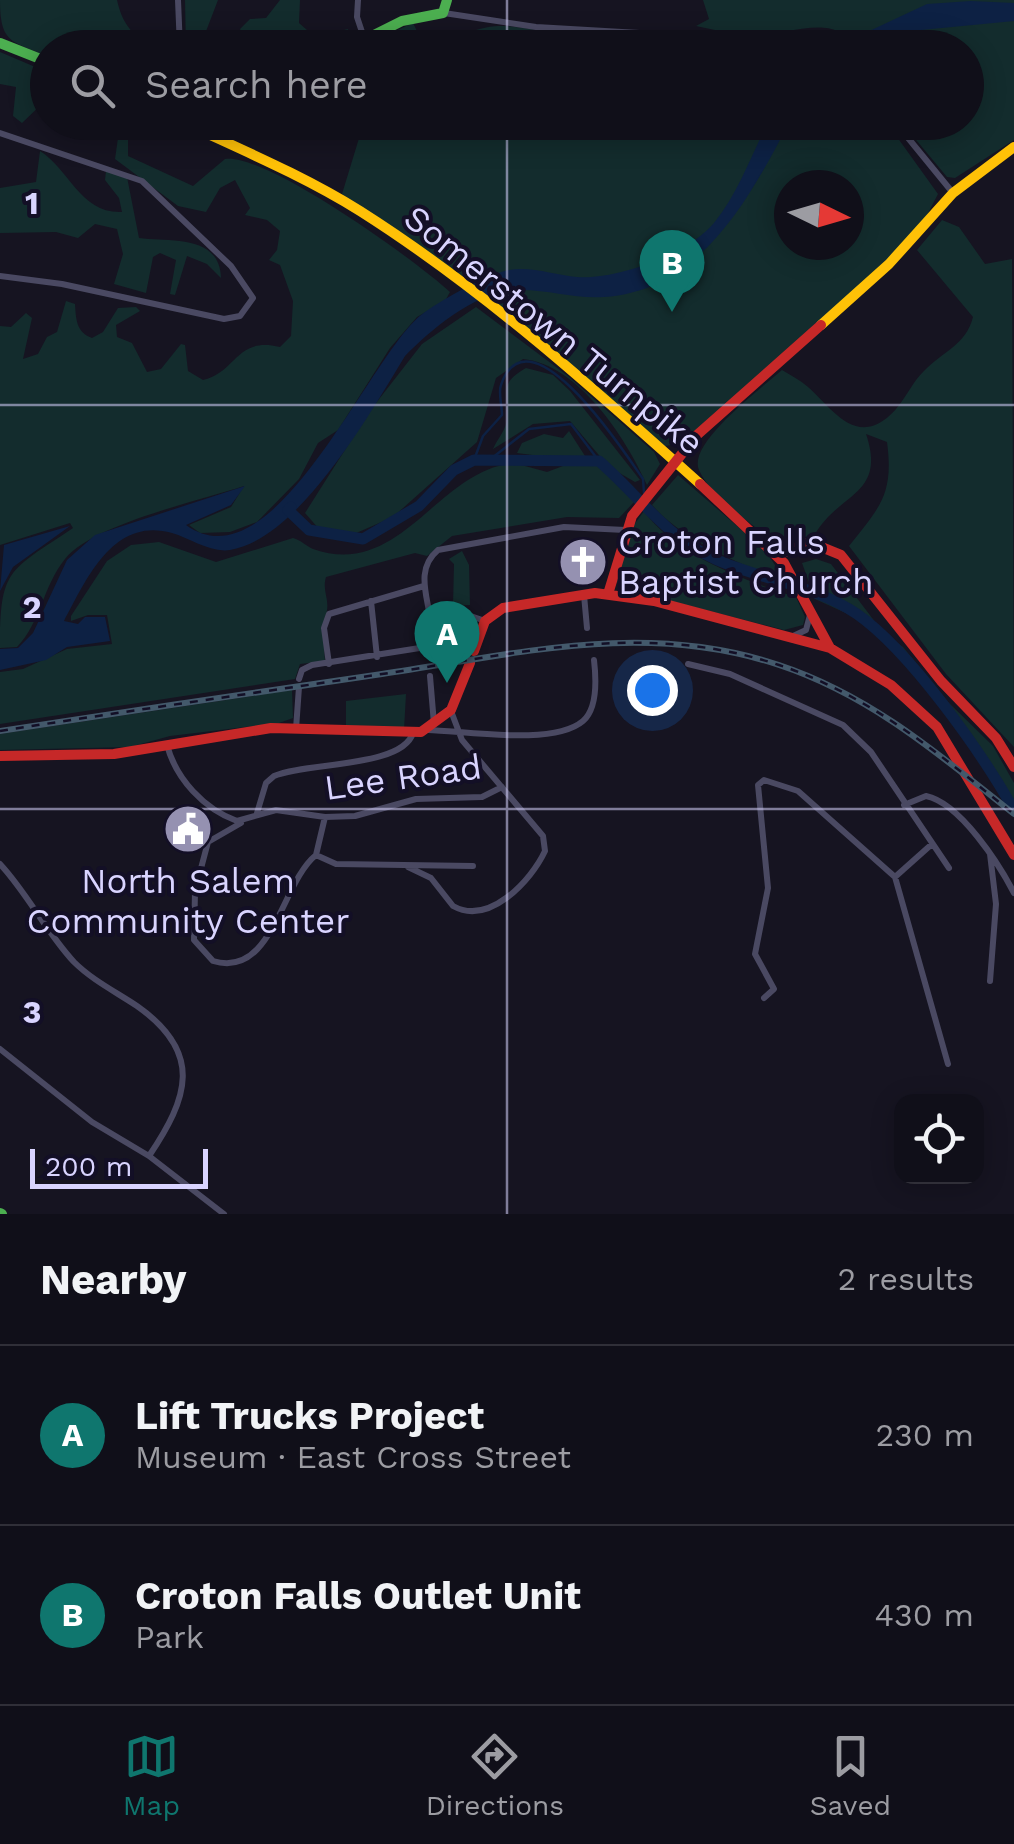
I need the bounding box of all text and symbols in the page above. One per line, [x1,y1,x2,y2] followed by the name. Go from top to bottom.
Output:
[30,30,984,140] search box
[65,58,120,113] icon: search
[145,63,368,107] text: Search here
[774,170,864,260] north arrow
[25,184,39,222] text: 1
[396,196,712,464] street label: Somerstown Turnpike
[640,230,704,312] pin: B
[618,521,874,603] place label: Croton Falls Baptist Church
[557,536,609,588] church icon: Croton Falls Baptist Church
[22,588,42,626] text: 2
[414,600,480,683] pin: A
[627,665,678,716] your location
[322,745,484,809] street label: Lee Road
[162,803,214,855] public building icon: North Salem Community Center
[27,860,349,942] place label: North Salem Community Center
[23,993,41,1031] text: 3
[894,1094,984,1184] map controls
[894,1094,984,1184] button: locate
[30,1144,208,1188] scale bar
[45,1150,132,1183] text: 200 m
[40,1255,187,1304] text: Nearby
[837,1260,974,1298] text: 2 results
[135,1394,484,1438] text: Lift Trucks Project
[62,1416,83,1454] text: A
[875,1416,974,1454] text: 230 m
[135,1438,571,1476] text: Museum · East Cross Street
[135,1574,581,1618] text: Croton Falls Outlet Unit
[62,1596,83,1634] text: B
[874,1596,974,1634] text: 430 m
[135,1618,204,1656] text: Park
[123,1729,180,1822] tab: Map
[426,1729,564,1822] tab: Directions
[810,1729,891,1822] tab: Saved

